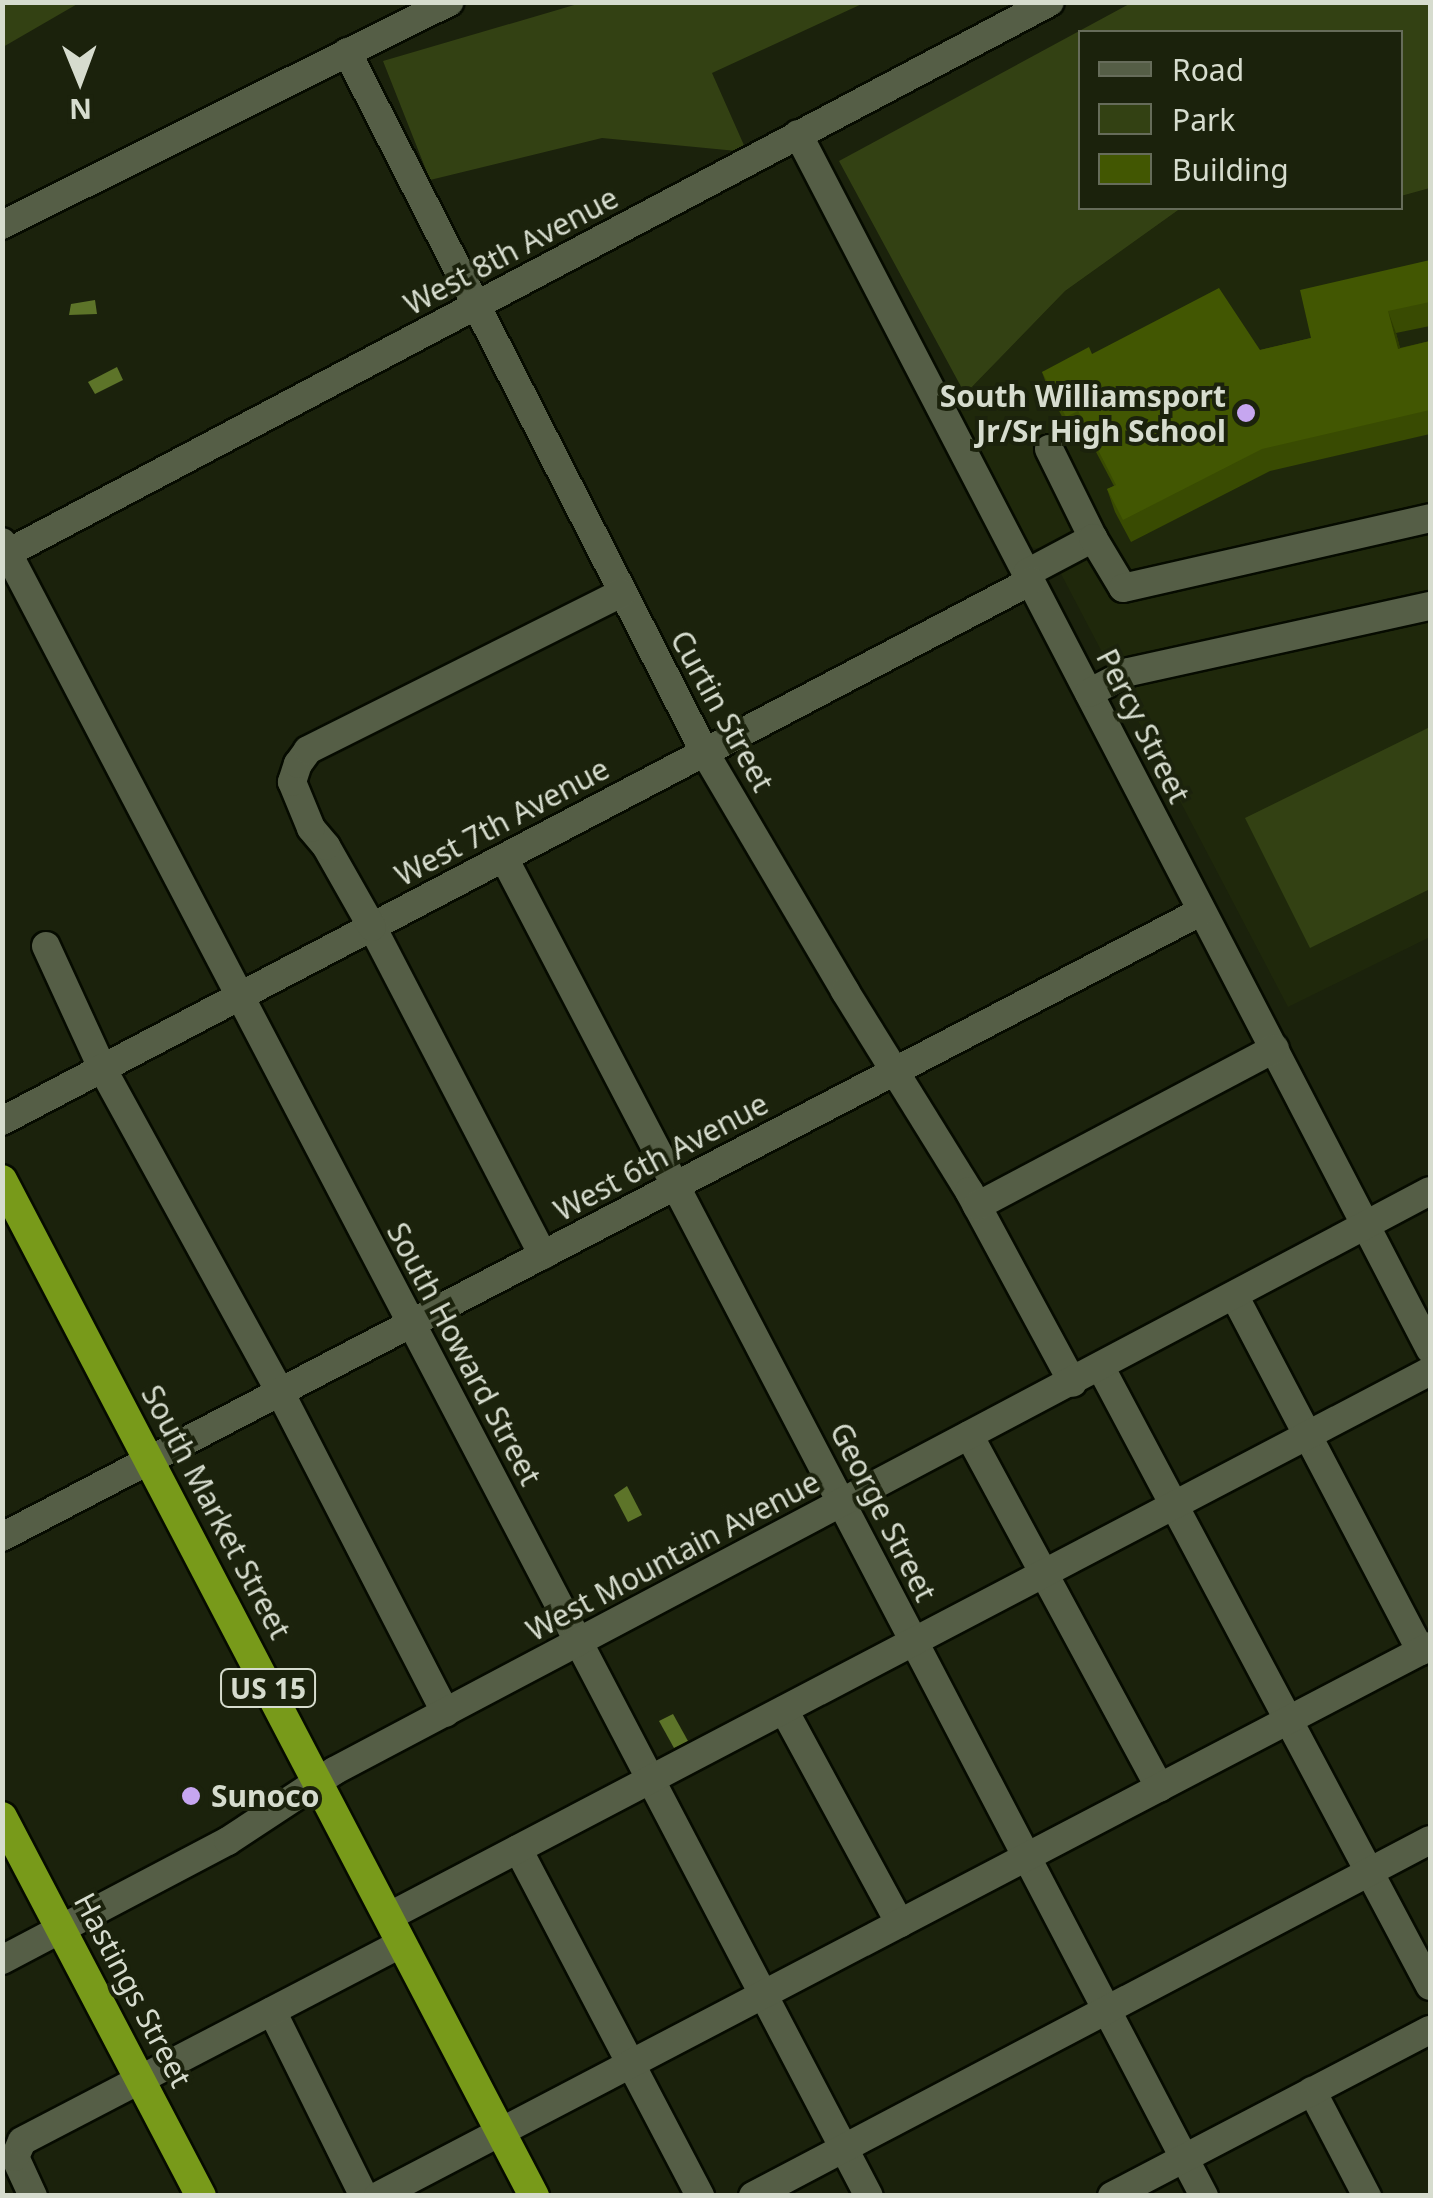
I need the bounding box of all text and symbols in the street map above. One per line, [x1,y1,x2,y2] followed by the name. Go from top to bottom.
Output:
[30,30,130,130] north arrow
[1078,30,1403,210] legend
[1172,49,1244,90] text: Road
[69,91,92,129] text: N
[1172,99,1235,140] text: Park
[1172,149,1289,190] text: Building
[398,180,624,322] street label: West 8th Avenue
[940,378,1226,448] place label: South Williamsport Jr/Sr High School
[1235,402,1257,424] marker: South Williamsport Jr/Sr High School
[663,624,781,798] street label: Curtin Street
[1089,643,1197,809] street label: Percy Street
[389,751,615,893] street label: West 7th Avenue
[548,1086,774,1228] street label: West 6th Avenue
[379,1216,549,1492] street label: South Howard Street
[134,1379,298,1645] street label: South Market Street
[822,1417,944,1607] street label: George Street
[520,1463,826,1649] street label: West Mountain Avenue
[218,1665,318,1711] road number: US 15
[211,1778,320,1814] place label: Sunoco
[180,1785,202,1807] marker: Sunoco
[67,1887,199,2093] street label: Hastings Street

